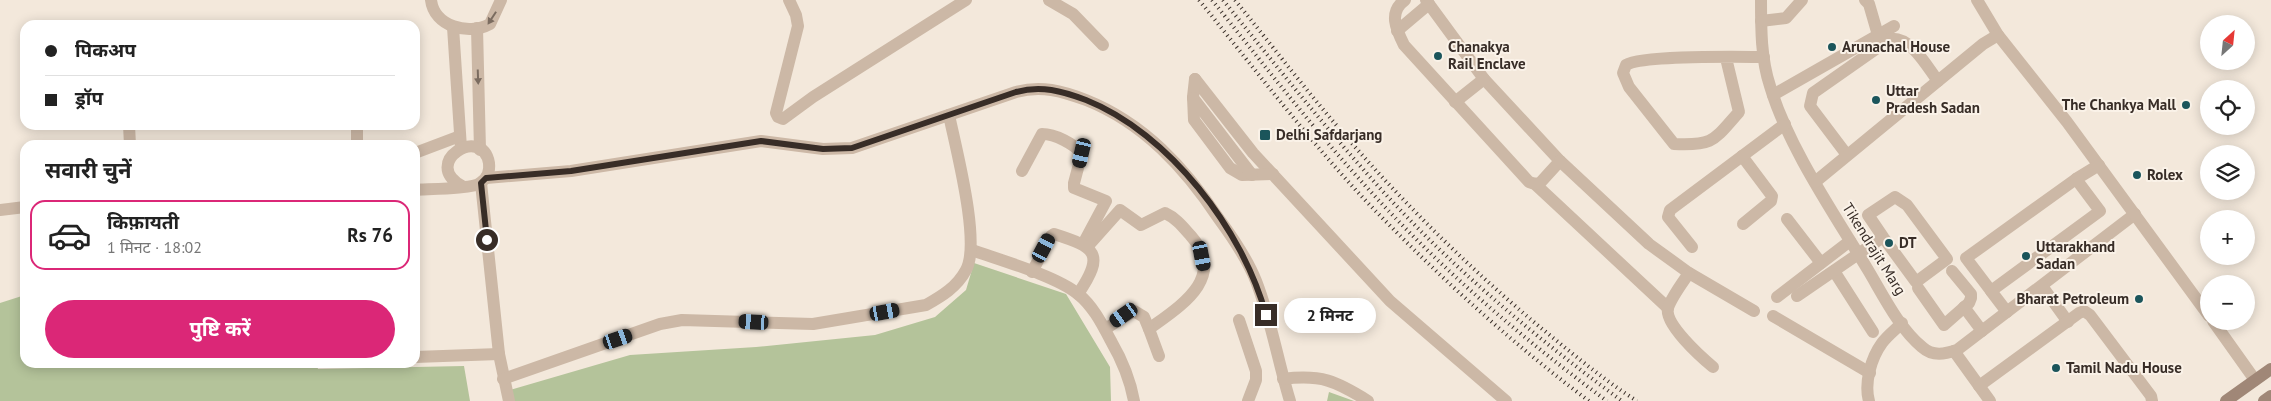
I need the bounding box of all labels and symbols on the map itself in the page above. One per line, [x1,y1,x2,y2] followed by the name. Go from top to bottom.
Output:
[488,11,497,24] one-way arrow
[2200,15,2255,70] north arrow
[1448,37,1526,73] place label: Chanakya Rail Enclave
[1842,37,1951,56] place label: Arunachal House
[1826,41,1838,53] marker: Arunachal House
[1432,50,1444,62] marker: Chanakya Rail Enclave
[474,69,482,85] one-way arrow
[1886,81,1980,117] place label: Uttar Pradesh Sadan
[1870,94,1882,106] marker: Uttar Pradesh Sadan
[2062,95,2177,114] place label: The Chankya Mall
[2180,99,2192,111] marker: The Chankya Mall
[1276,125,1382,144] place label: Delhi Safdarjang
[1258,128,1272,142] marker: Delhi Safdarjang
[1071,137,1092,169] car
[2147,165,2183,184] place label: Rolex
[2131,169,2143,181] marker: Rolex
[1838,199,1910,298] street label: Tikendrajit Marg
[476,229,498,251] route start
[1030,231,1057,265] car
[1899,233,1917,252] place label: DT
[1883,237,1895,249] marker: DT
[2036,237,2115,273] place label: Uttarakhand Sadan
[1191,240,1212,272] car
[2020,250,2032,262] marker: Uttarakhand Sadan
[2016,289,2129,308] place label: Bharat Petroleum
[2133,293,2145,305] marker: Bharat Petroleum
[1284,298,1376,332] callout: 2 मिनट
[1107,300,1140,330] car
[868,302,901,322] car
[1255,304,1277,326] route end
[738,314,769,330] car
[601,327,634,351] car
[2066,358,2182,377] place label: Tamil Nadu House
[2050,362,2062,374] marker: Tamil Nadu House

